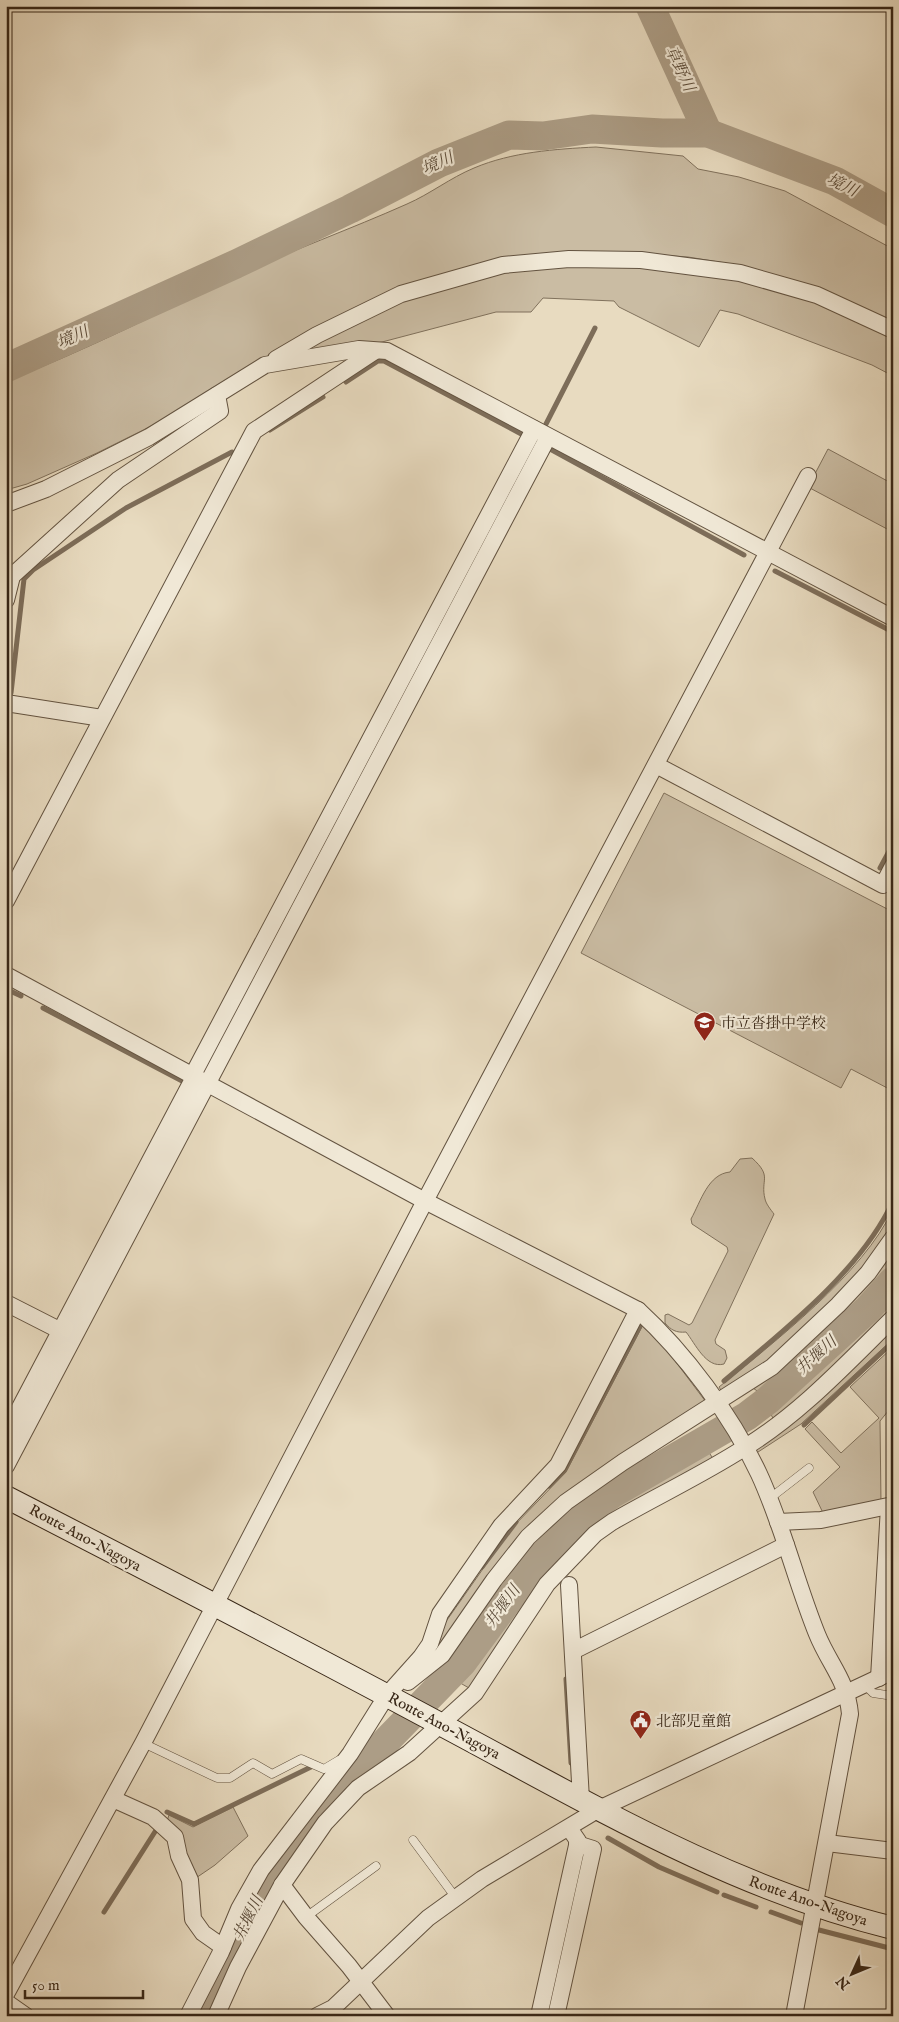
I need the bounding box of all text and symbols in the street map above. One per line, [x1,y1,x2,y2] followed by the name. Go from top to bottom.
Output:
[660,43,699,97] water label: 草野川
[419,148,459,180] water label: 境川
[823,170,863,203] water label: 境川
[54,322,94,354] water label: 境川
[693,1011,717,1042] school or university icon: 市立沓掛中学校
[721,1014,826,1033] place label: 市立沓掛中学校
[792,1331,843,1379] water label: 井堰川
[26,1500,145,1576] street label: Route Ano-Nagoya
[481,1580,526,1632] water label: 井堰川
[385,1688,504,1764] street label: Route Ano-Nagoya
[628,1709,652,1740] public building icon: 北部児童館
[656,1712,731,1731] place label: 北部児童館
[746,1872,870,1930] street label: Route Ano-Nagoya
[229,1891,269,1945] water label: 井堰川
[826,1950,876,2000] north arrow
[25,1967,142,1999] scale bar
[833,1972,855,1994] text: N
[32,1976,60,1995] text: 50 m

